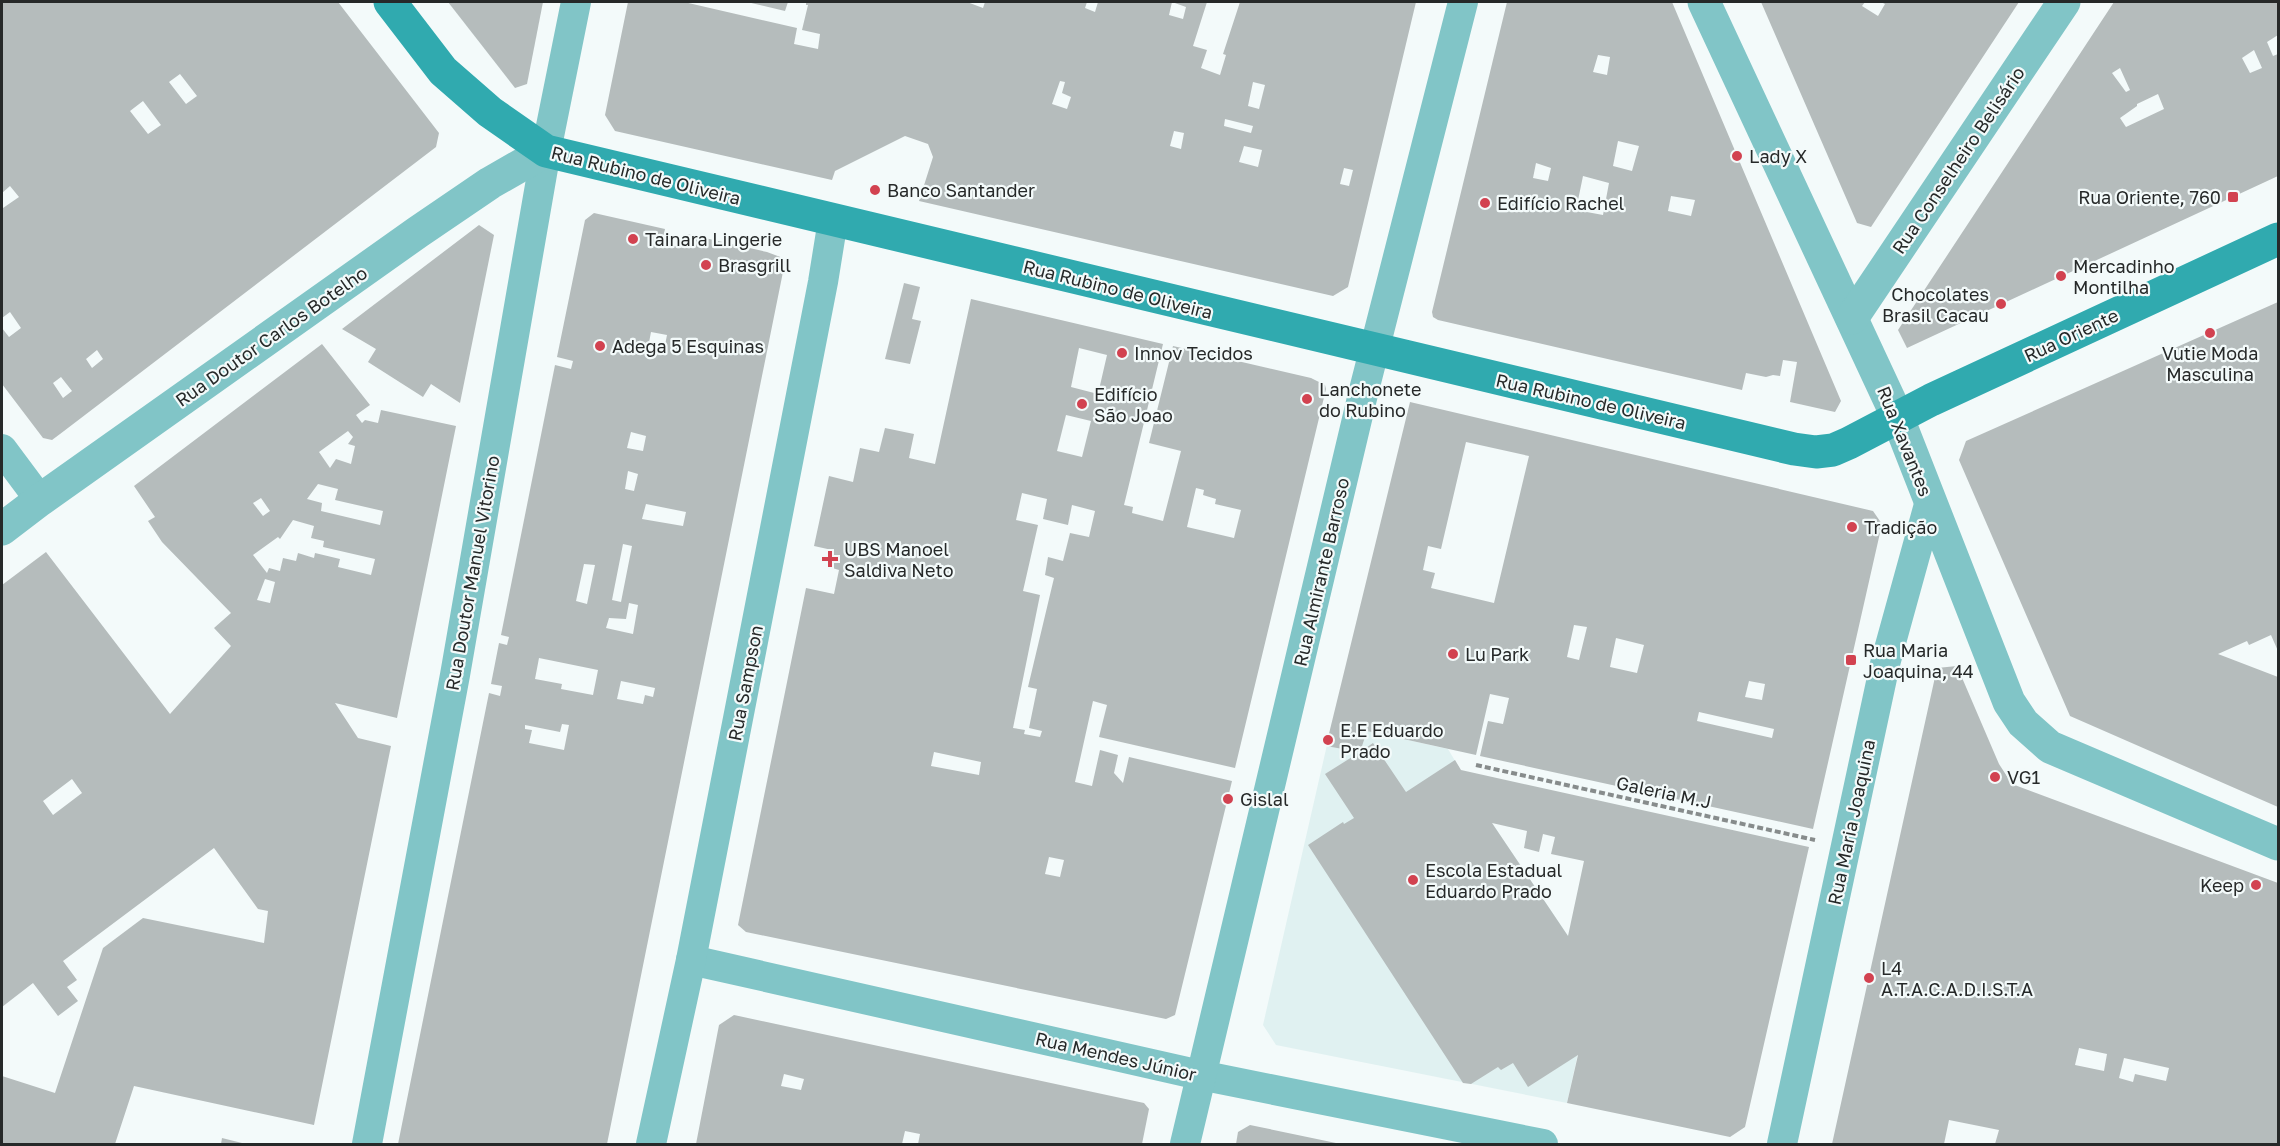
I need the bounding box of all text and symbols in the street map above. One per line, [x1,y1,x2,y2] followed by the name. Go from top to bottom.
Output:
[1887,62,2029,258] street label: Rua Conselheiro Belisário
[549,141,743,209] street label: Rua Rubino de Oliveira
[1749,145,1807,167] place label: Lady X
[1730,149,1744,163] marker: Lady X
[887,179,1035,201] place label: Banco Santander
[868,183,882,197] marker: Banco Santander
[2078,186,2221,208] place label: Rua Oriente, 760
[2226,190,2240,204] marker: Rua Oriente, 760
[1497,192,1625,214] place label: Edifício Rachel
[1478,196,1492,210] marker: Edifício Rachel
[645,228,782,250] place label: Tainara Lingerie
[626,232,640,246] marker: Tainara Lingerie
[718,254,791,276] place label: Brasgrill
[1021,255,1215,323] street label: Rua Rubino de Oliveira
[2073,255,2175,298] place label: Mercadinho Montilha
[699,258,713,272] marker: Brasgrill
[171,261,371,411] street label: Rua Doutor Carlos Botelho
[2054,269,2068,283] marker: Mercadinho Montilha
[1882,283,1989,326] place label: Chocolates Brasil Cacau
[1994,297,2008,311] marker: Chocolates Brasil Cacau
[2020,304,2122,366] street label: Rua Oriente
[2203,326,2217,340] marker: Vutie Moda Masculina
[612,335,764,357] place label: Adega 5 Esquinas
[593,339,607,353] marker: Adega 5 Esquinas
[1134,342,1253,364] place label: Innov Tecidos
[2162,342,2258,385] place label: Vutie Moda Masculina
[1115,346,1129,360] marker: Innov Tecidos
[1494,368,1688,434] street label: Rua Rubino de Oliveira
[1319,378,1422,421] place label: Lanchonete do Rubino
[1094,383,1173,426] place label: Edifício São Joao
[1873,383,1937,499] street label: Rua Xavantes
[1300,392,1314,406] marker: Lanchonete do Rubino
[1075,397,1089,411] marker: Edifício São Joao
[440,454,504,692] street label: Rua Doutor Manuel Vitorino
[1289,476,1353,668] street label: Rua Almirante Barroso
[1864,516,1937,538] place label: Tradição
[1845,520,1859,534] marker: Tradição
[844,538,954,581] place label: UBS Manoel Saldiva Neto
[821,550,839,568] marker: UBS Manoel Saldiva Neto
[723,623,767,743] street label: Rua Sampson
[1863,639,1974,682] place label: Rua Maria Joaquina, 44
[1465,643,1529,665] place label: Lu Park
[1446,647,1460,661] marker: Lu Park
[1844,653,1858,667] marker: Rua Maria Joaquina, 44
[1340,719,1444,762] place label: E.E Eduardo Prado
[1321,733,1335,747] marker: E.E Eduardo Prado
[1823,737,1879,907] street label: Rua Maria Joaquina
[2007,766,2040,788] place label: VG1
[1988,770,2002,784] marker: VG1
[1614,771,1714,813] street label: Galeria M.J
[1240,788,1289,810] place label: Gislal
[1221,792,1235,806] marker: Gislal
[1425,859,1563,902] place label: Escola Estadual Eduardo Prado
[1406,873,1420,887] marker: Escola Estadual Eduardo Prado
[2200,874,2244,896] place label: Keep
[2249,878,2263,892] marker: Keep
[1881,957,2033,1000] place label: L4 A.T.A.C.A.D.I.S.T.A
[1862,971,1876,985] marker: L4 A.T.A.C.A.D.I.S.T.A
[1033,1027,1199,1085] street label: Rua Mendes Júnior

